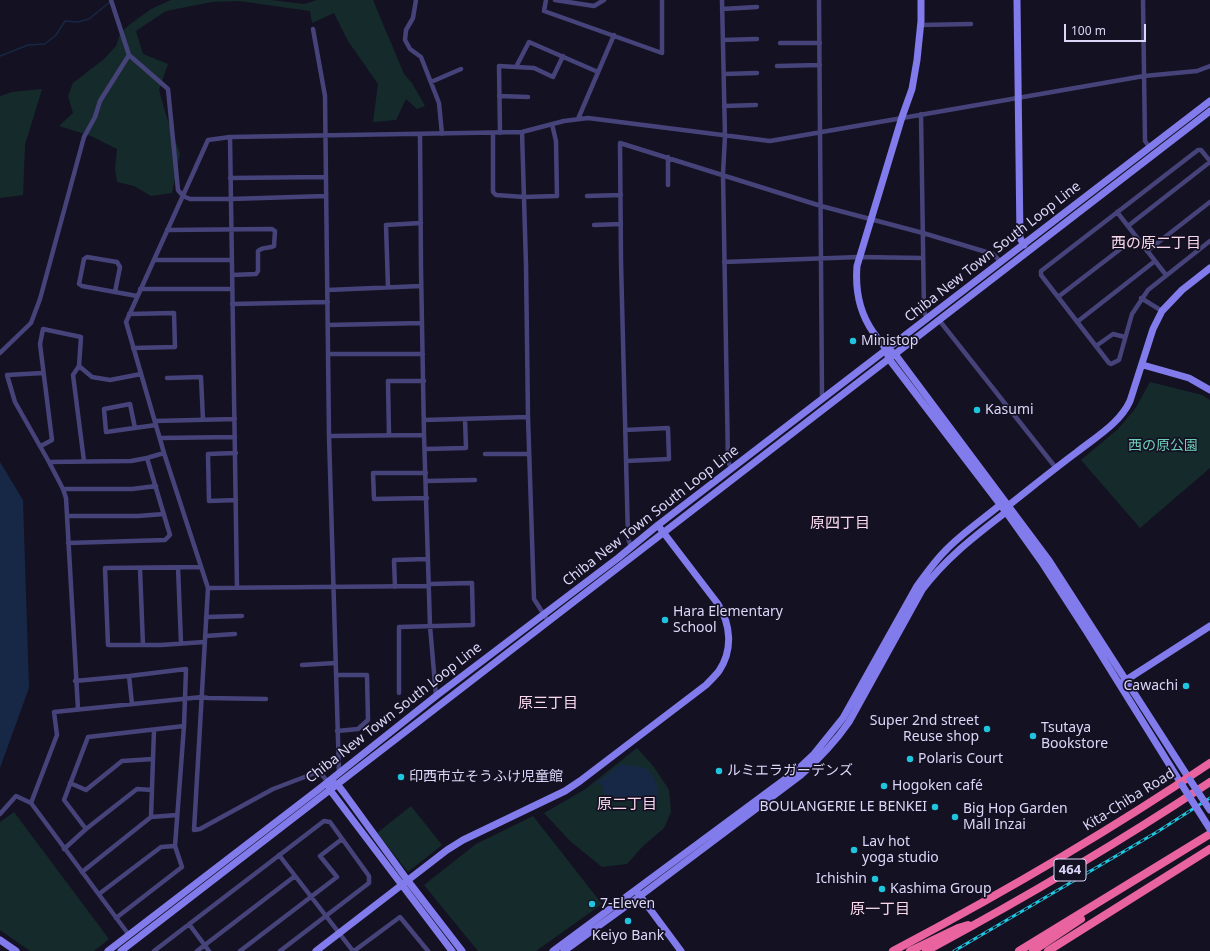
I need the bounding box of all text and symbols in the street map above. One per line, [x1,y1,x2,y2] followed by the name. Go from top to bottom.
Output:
[1066,16,1148,42] scale bar
[1071,22,1106,39] text: 100 m
[902,178,1084,326] street label: Chiba New Town South Loop Line
[1111,235,1201,253] district label: 西の原二丁目
[861,333,918,349] place label: Ministop
[848,336,858,346] marker: Ministop
[985,402,1034,418] place label: Kasumi
[972,405,982,415] marker: Kasumi
[1128,438,1198,454] park label: 西の原公園
[560,442,742,590] street label: Chiba New Town South Loop Line
[810,515,870,533] district label: 原四丁目
[673,604,783,636] place label: Hara Elementary School
[660,615,670,625] marker: Hara Elementary School
[303,639,485,787] street label: Chiba New Town South Loop Line
[1123,678,1178,694] place label: Cawachi
[1181,681,1191,691] marker: Cawachi
[518,695,578,713] district label: 原三丁目
[870,713,979,746] place label: Super 2nd street Reuse shop
[1041,720,1108,752] place label: Tsutaya Bookstore
[982,724,992,734] marker: Super 2nd street Reuse shop
[1028,731,1038,741] marker: Tsutaya Bookstore
[918,751,1003,767] place label: Polaris Court
[905,754,915,764] marker: Polaris Court
[727,763,853,779] place label: ルミエラガーデンズ
[1080,765,1178,835] street label: Kita-Chiba Road
[714,766,724,776] marker: ルミエラガーデンズ
[409,769,563,785] place label: 印西市立そうふけ児童館
[396,772,406,782] marker: 印西市立そうふけ児童館
[892,778,983,794] place label: Hogoken café
[879,781,889,791] marker: Hogoken café
[597,796,657,814] district label: 原二丁目
[759,799,927,815] place label: BOULANGERIE LE BENKEI
[963,801,1068,834] place label: Big Hop Garden Mall Inzai
[930,802,940,812] marker: BOULANGERIE LE BENKEI
[950,812,960,822] marker: Big Hop Garden Mall Inzai
[862,834,939,866] place label: Lav hot yoga studio
[849,845,859,855] marker: Lav hot yoga studio
[1054,859,1086,881] road number: 464
[816,871,867,887] place label: Ichishin
[870,874,880,884] marker: Ichishin
[890,881,991,897] place label: Kashima Group
[877,884,887,894] marker: Kashima Group
[600,896,655,912] place label: 7-Eleven
[587,899,597,909] marker: 7-Eleven
[850,901,910,919] district label: 原一丁目
[623,916,633,926] marker: Keiyo Bank
[592,928,664,944] place label: Keiyo Bank

